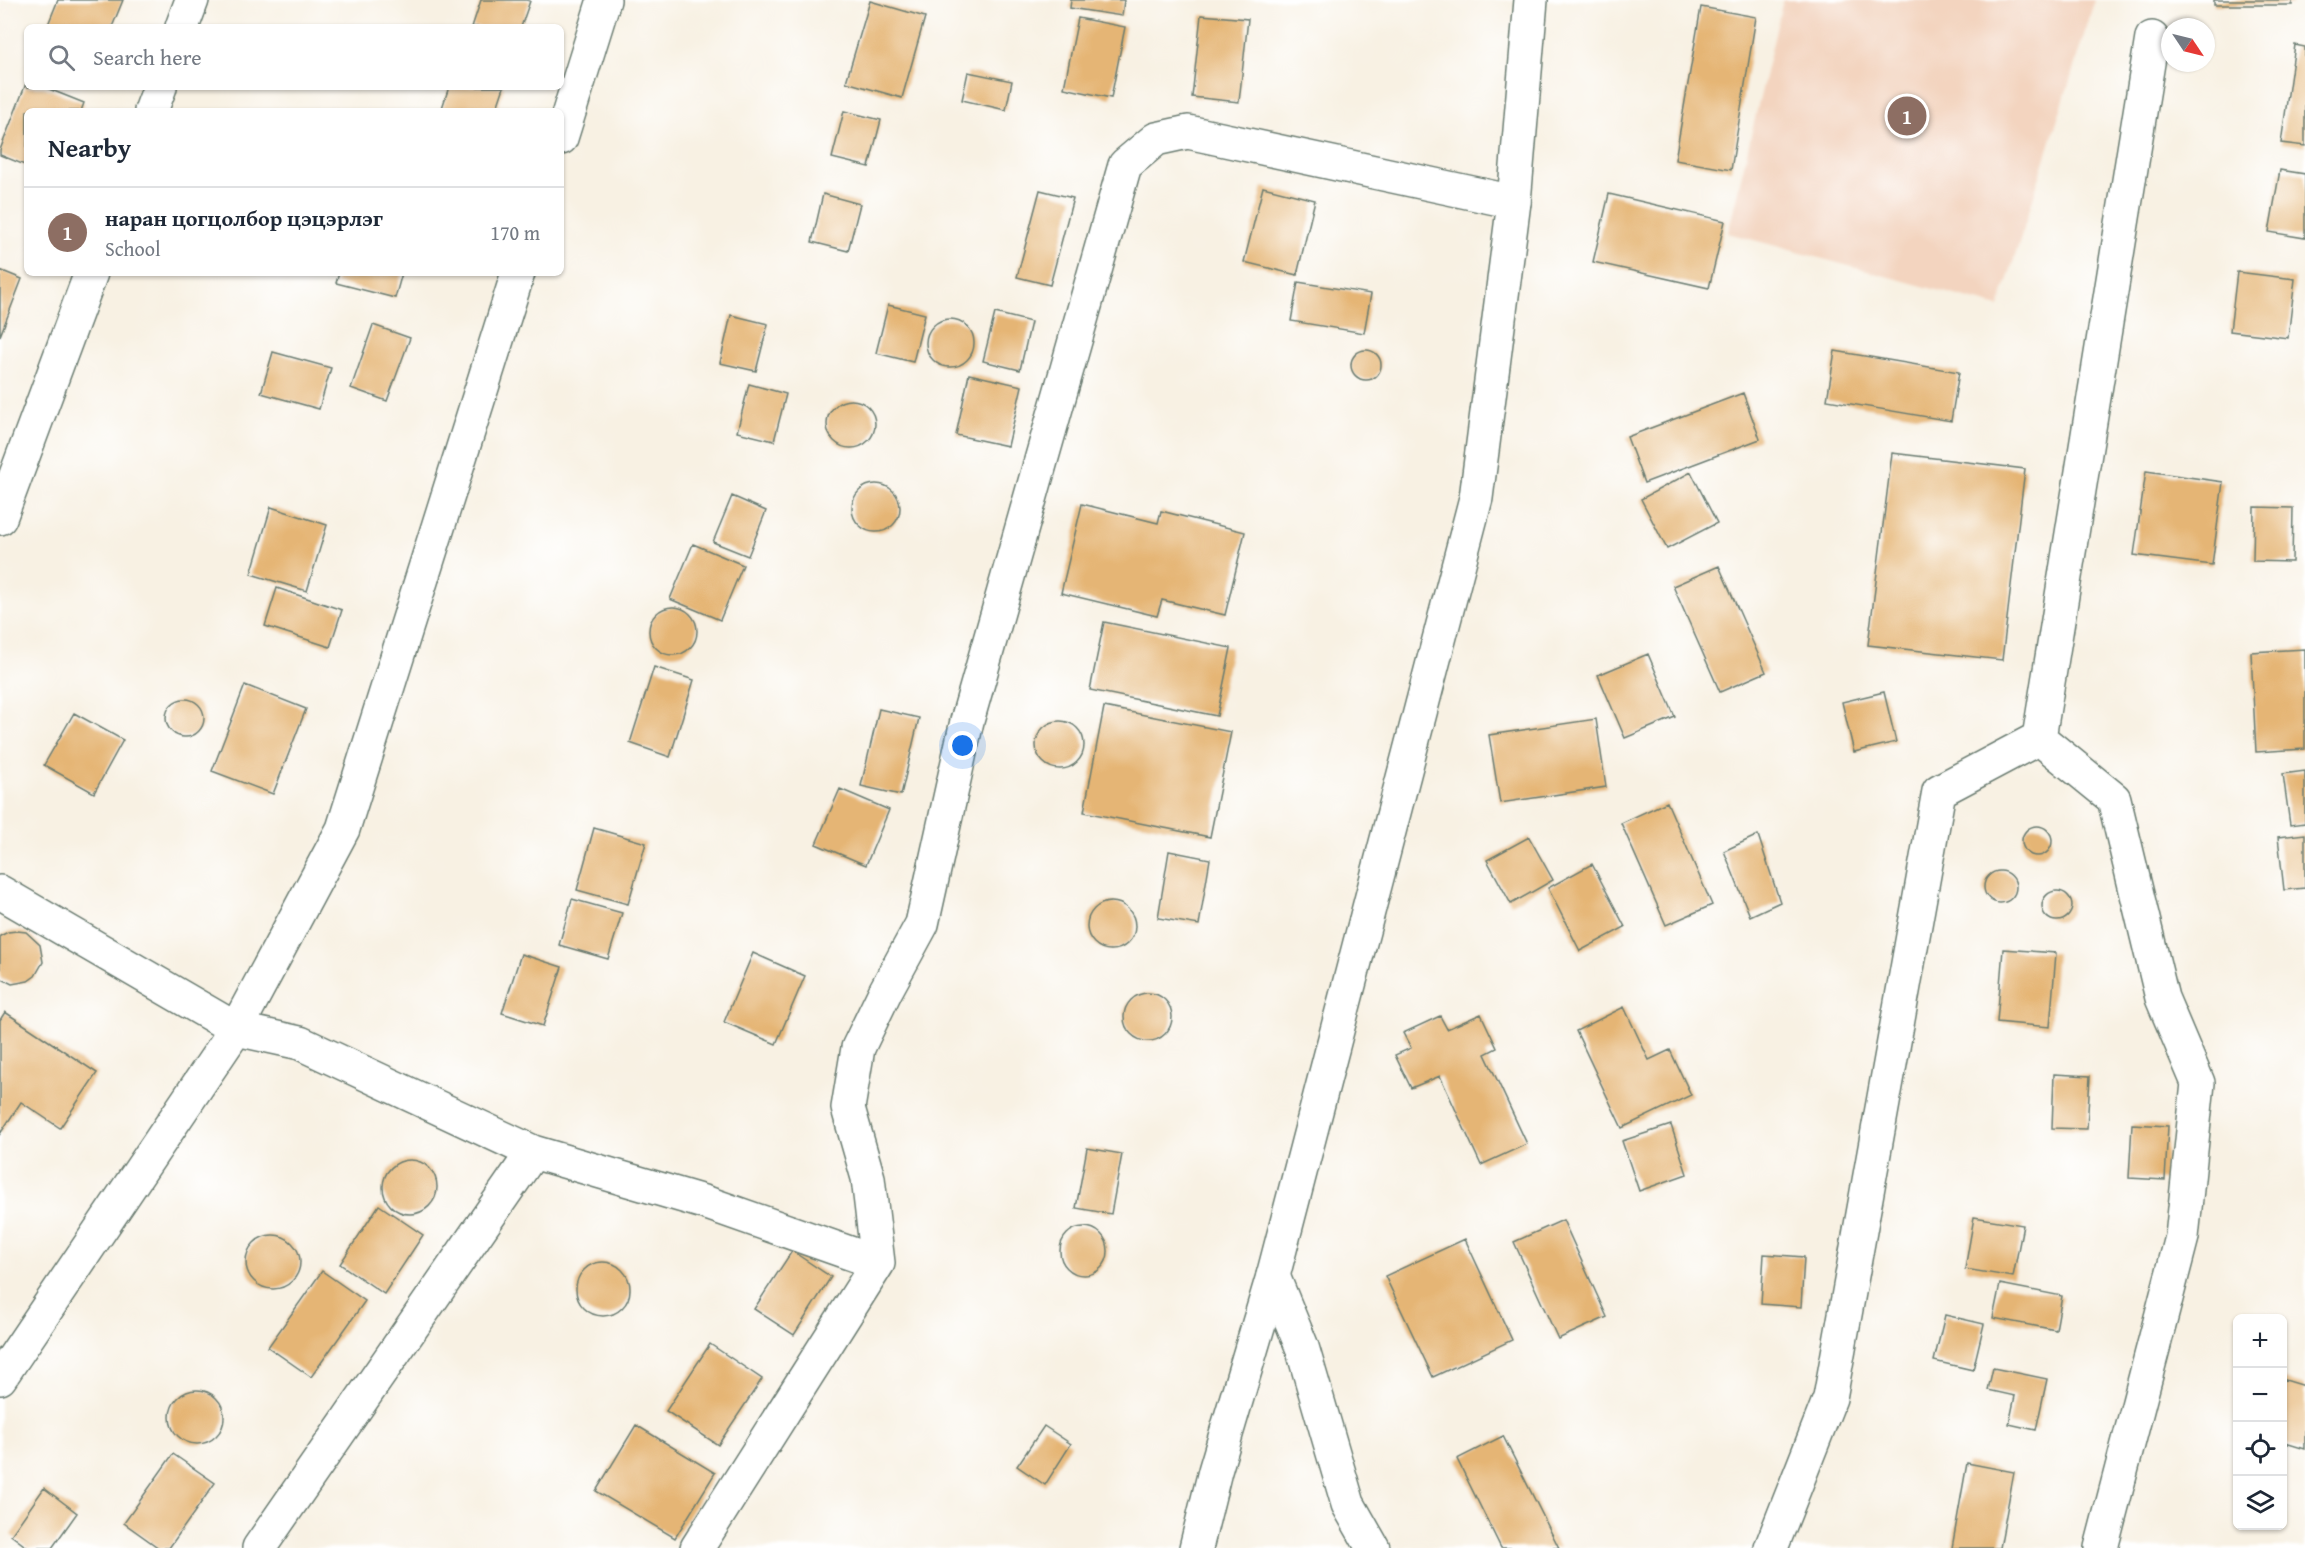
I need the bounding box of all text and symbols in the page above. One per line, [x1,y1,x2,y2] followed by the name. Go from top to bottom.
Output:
[2161,18,2215,72] north arrow
[24,24,564,90] search box
[45,41,78,74] icon: search
[93,41,202,73] text: Search here
[1888,94,1926,138] pin: 1
[48,128,131,167] text: Nearby
[105,202,383,234] text: наран цогцолбор цэцэрлэг
[62,218,73,247] text: 1
[490,218,540,247] text: 170 m
[105,234,161,263] text: School
[948,731,977,760] your location
[2233,1314,2287,1530] map controls
[2233,1314,2287,1368] button: +
[2233,1368,2287,1422] button: −
[2233,1422,2287,1476] button: locate
[2233,1476,2287,1530] button: layers

